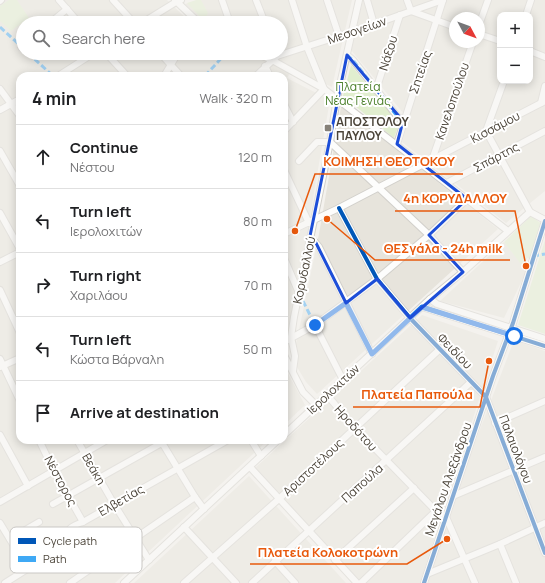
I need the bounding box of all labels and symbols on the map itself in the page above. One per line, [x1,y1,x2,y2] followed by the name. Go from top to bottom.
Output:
[325,12,389,48] street label: Μεσογείων
[449,12,485,48] north arrow
[375,33,401,73] street label: Νάξου
[405,48,435,96] street label: Σητείας
[431,60,473,142] street label: Κανελοπούλου
[325,78,391,109] park label: Πλατεία Νέας Γενιάς
[467,107,523,147] street label: Κισσάμου
[336,113,409,144] place label: ΑΠΟΣΤΟΛΟΥ ΠΑΥΛΟΥ
[323,123,333,133] marker: ΑΠΟΣΤΟΛΟΥ ΠΑΥΛΟΥ
[470,138,522,176] street label: Σπάρτης
[315,149,463,174] callout: ΚΟΙΜΗΣΗ ΘΕΟΤΟΚΟΥ
[323,152,455,170] text: ΚΟΙΜΗΣΗ ΘΕΟΤΟΚΟΥ
[395,186,515,211] callout: 4η ΚΟΡΥΔΑΛΛΟΥ
[403,189,507,207] text: 4η ΚΟΡΥΔΑΛΛΟΥ
[289,235,319,305] street label: Κορυδαλλού
[375,235,510,260] callout: ΘΕΣγάλα - 24h milk
[384,239,503,257] text: ΘΕΣγάλα - 24h milk
[306,316,324,334] route end
[505,327,523,345] route start
[434,329,476,373] street label: Φειδίου
[303,360,363,418] street label: Ιερολοχιτών
[353,382,480,407] callout: Πλατεία Παπούλα
[361,385,473,403] text: Πλατεία Παπούλα
[331,401,381,455] street label: Ηροδότου
[495,412,537,486] street label: Παλαιολόγου
[421,420,475,538] street label: Μεγάλου Αλεξάνδρου
[279,434,347,500] street label: Αριστοτέλους
[78,450,110,488] street label: Βεάκη
[41,453,82,510] street label: Νέστορος
[338,460,386,506] street label: Παπούλα
[95,480,147,520] street label: Ελβετίας
[10,527,142,573] legend
[43,533,97,548] text: Cycle path
[250,539,407,564] callout: Πλατεία Κολοκοτρώνη
[258,543,398,561] text: Πλατεία Κολοκοτρώνη
[43,551,66,566] text: Path

